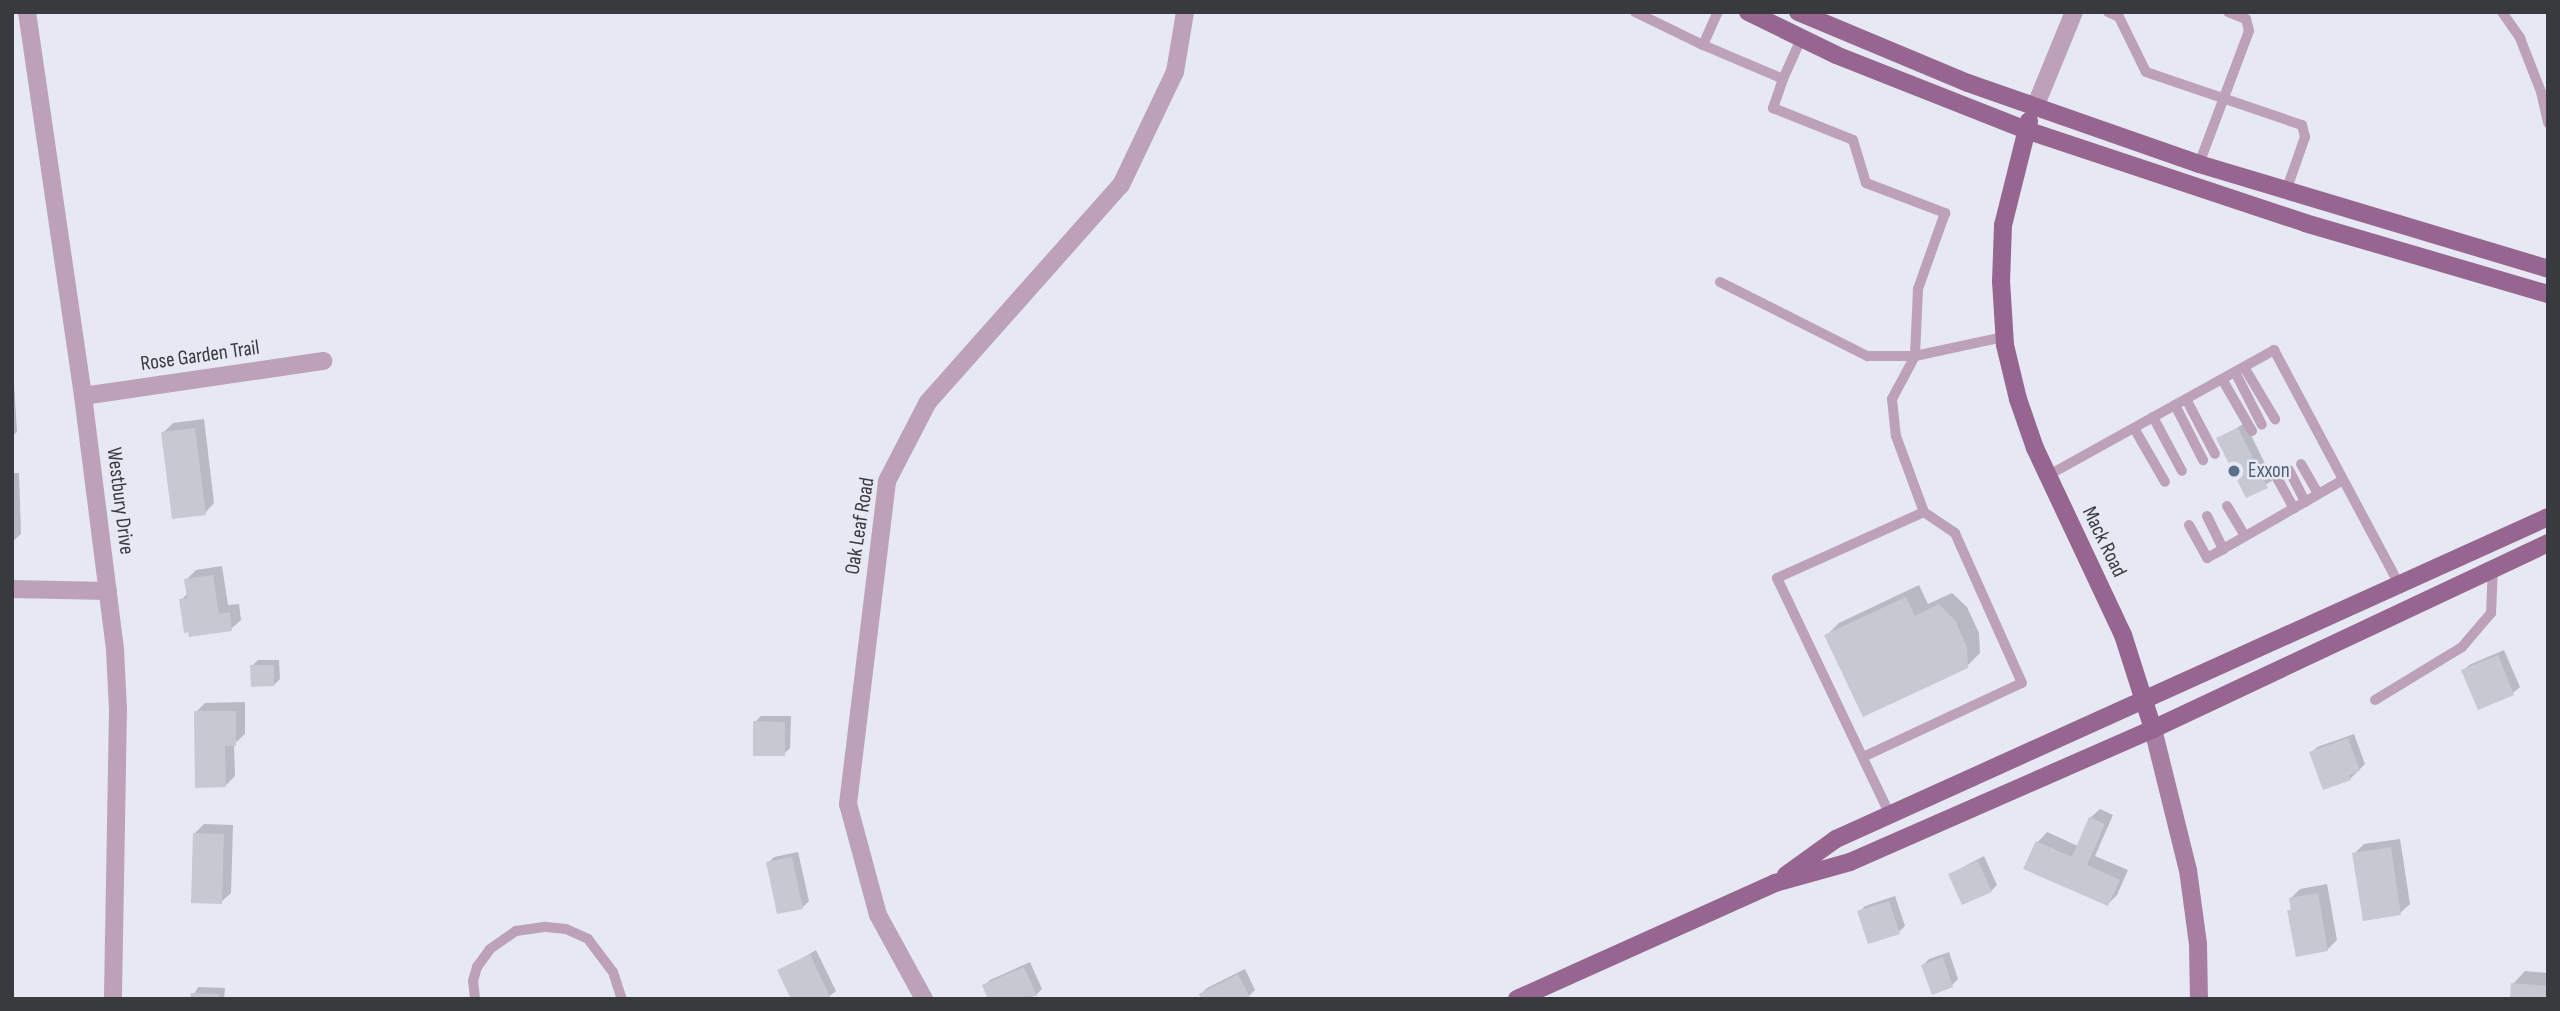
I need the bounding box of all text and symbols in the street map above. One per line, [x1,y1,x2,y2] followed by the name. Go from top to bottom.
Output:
[139,335,261,377] street label: Rose Garden Trail
[101,446,139,556] street label: Westbury Drive
[2248,458,2290,484] place label: Exxon
[2226,463,2242,479] marker: Exxon
[840,476,880,576] street label: Oak Leaf Road
[2076,503,2132,581] street label: Mack Road

